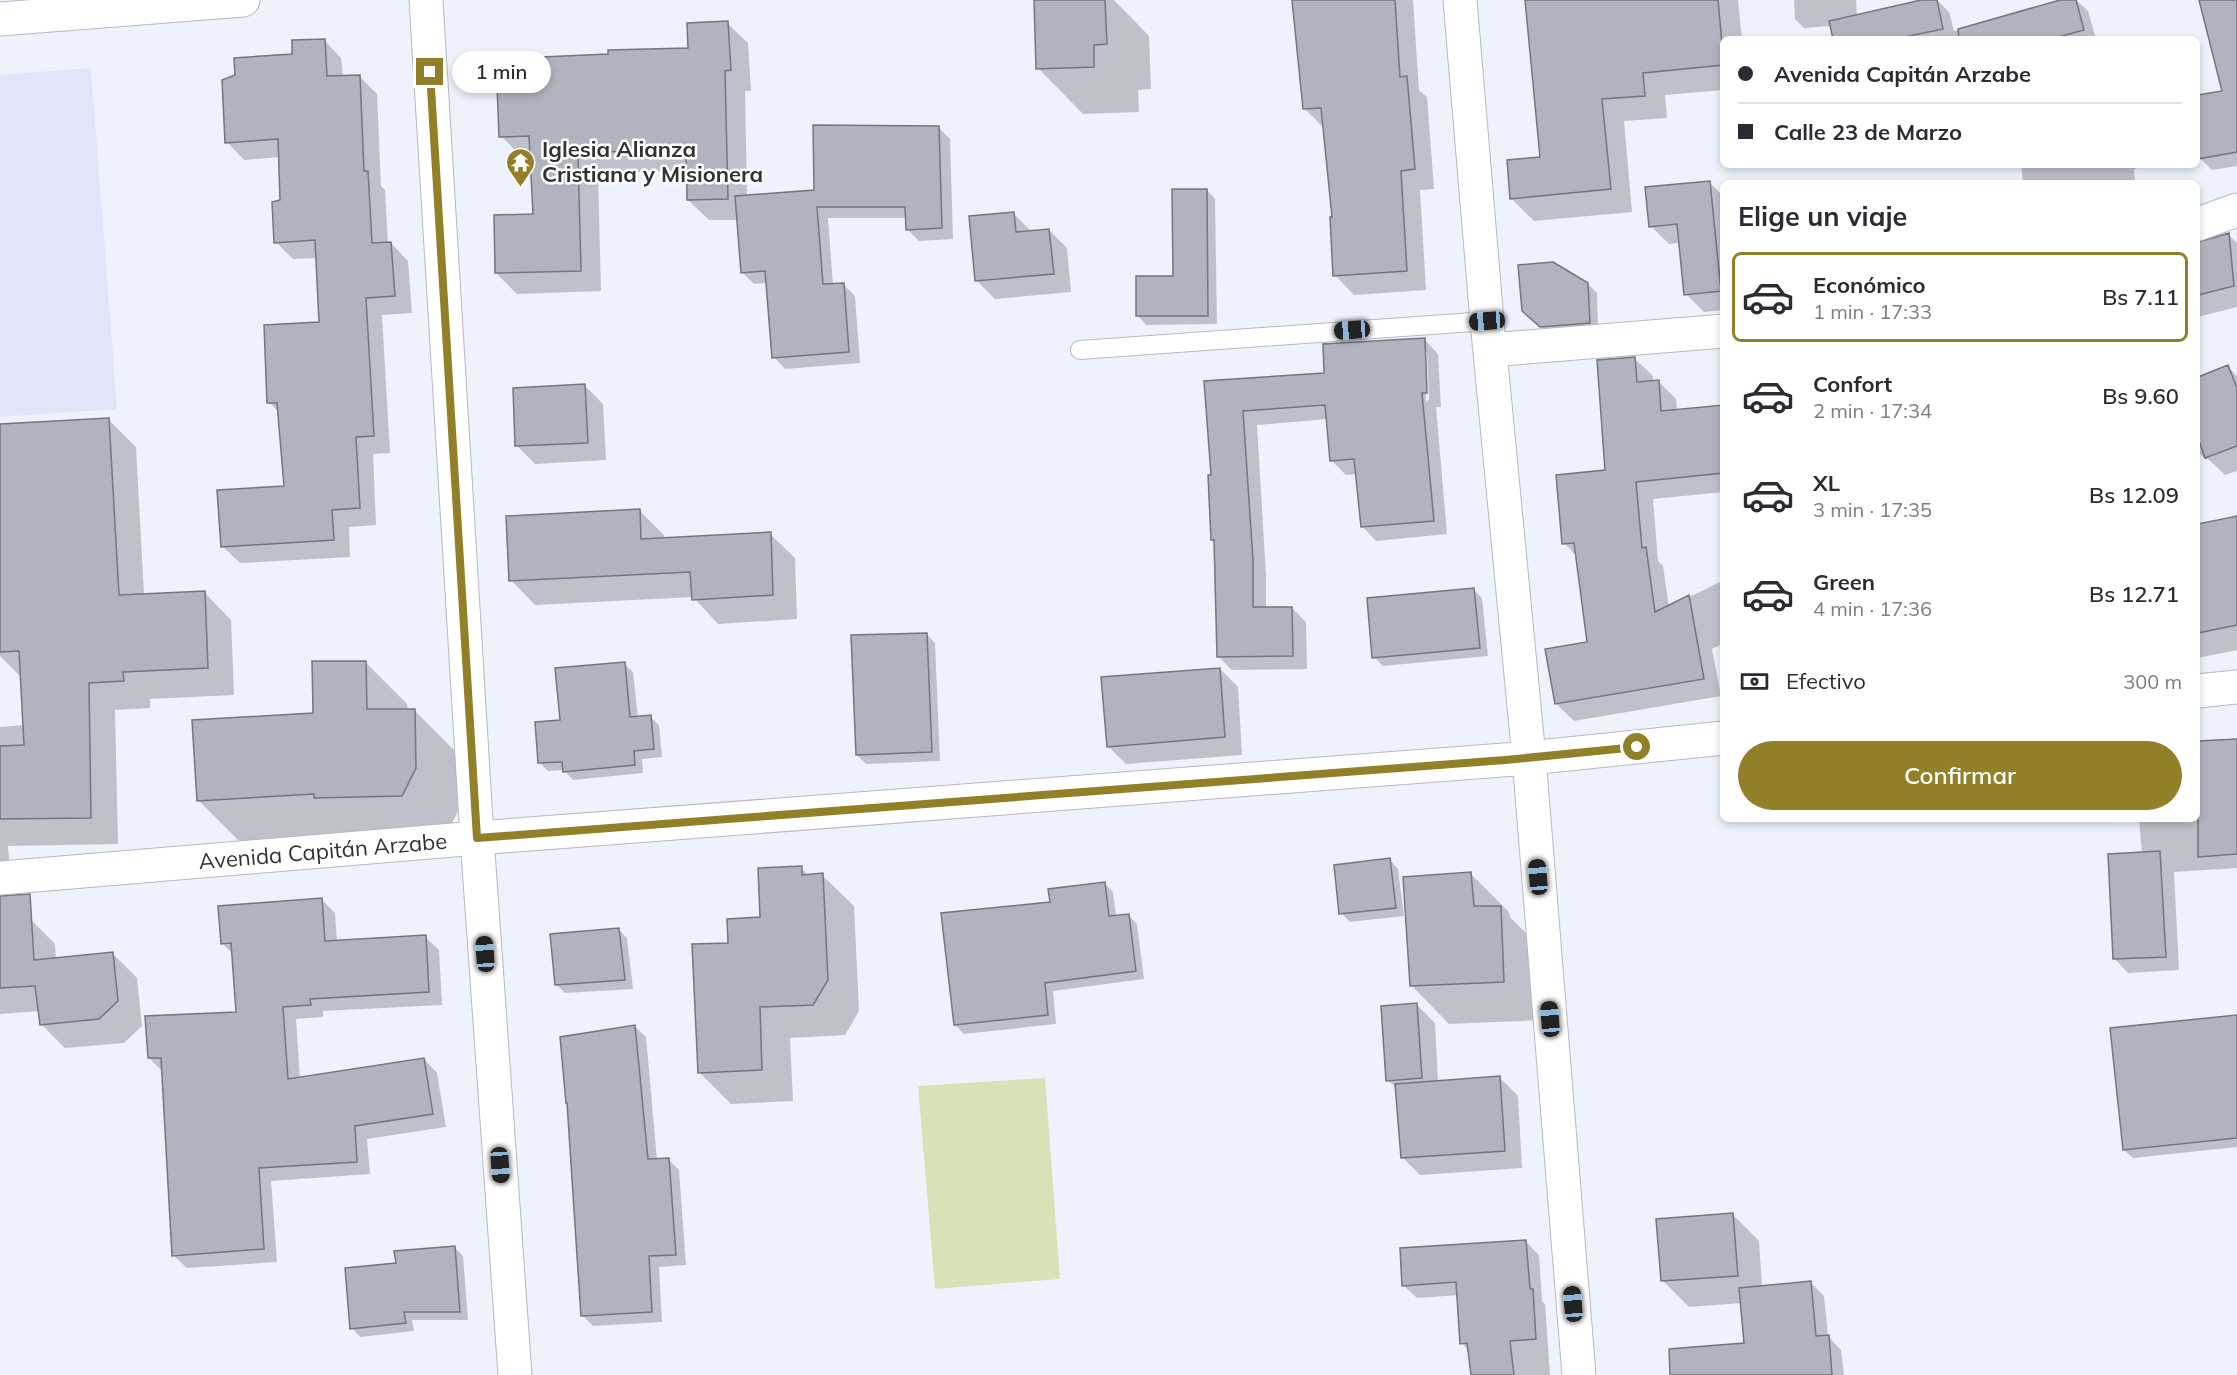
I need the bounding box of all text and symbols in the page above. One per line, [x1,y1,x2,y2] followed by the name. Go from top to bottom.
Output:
[451,51,550,93] callout: 1 min
[416,58,443,85] route end
[476,59,527,84] text: 1 min
[1774,60,2031,88] text: Avenida Capitán Arzabe
[1774,118,1962,146] text: Calle 23 de Marzo
[542,135,763,188] place label: Iglesia Alianza Cristiana y Misionera
[505,146,537,188] temple icon: Iglesia Alianza Cristiana y Misionera
[1738,199,1907,233] text: Elige un viaje
[1741,270,1795,324] icon: car
[1813,271,1926,299] text: Económico
[2102,283,2179,311] text: Bs 7.11
[1813,299,1932,324] text: 1 min · 17:33
[1468,311,1506,331] car
[1333,320,1371,340] car
[1741,369,1795,423] icon: car
[1813,370,1892,398] text: Confort
[2102,382,2179,410] text: Bs 9.60
[1813,398,1932,423] text: 2 min · 17:34
[1741,468,1795,522] icon: car
[1813,469,1840,497] text: XL
[2089,481,2179,509] text: Bs 12.09
[1813,497,1932,522] text: 3 min · 17:35
[1741,567,1795,621] icon: car
[1813,568,1875,596] text: Green
[2089,580,2179,608] text: Bs 12.71
[1813,596,1932,621] text: 4 min · 17:36
[1738,665,1771,698] icon: cash
[1786,667,1866,695] text: Efectivo
[2123,669,2182,694] text: 300 m
[1623,733,1650,760] route start
[1738,741,2182,810] button: Confirmar
[198,827,448,875] street label: Avenida Capitán Arzabe
[1527,858,1549,896] car
[475,935,495,973] car
[1539,1000,1561,1038] car
[490,1146,510,1184] car
[1562,1285,1584,1323] car

